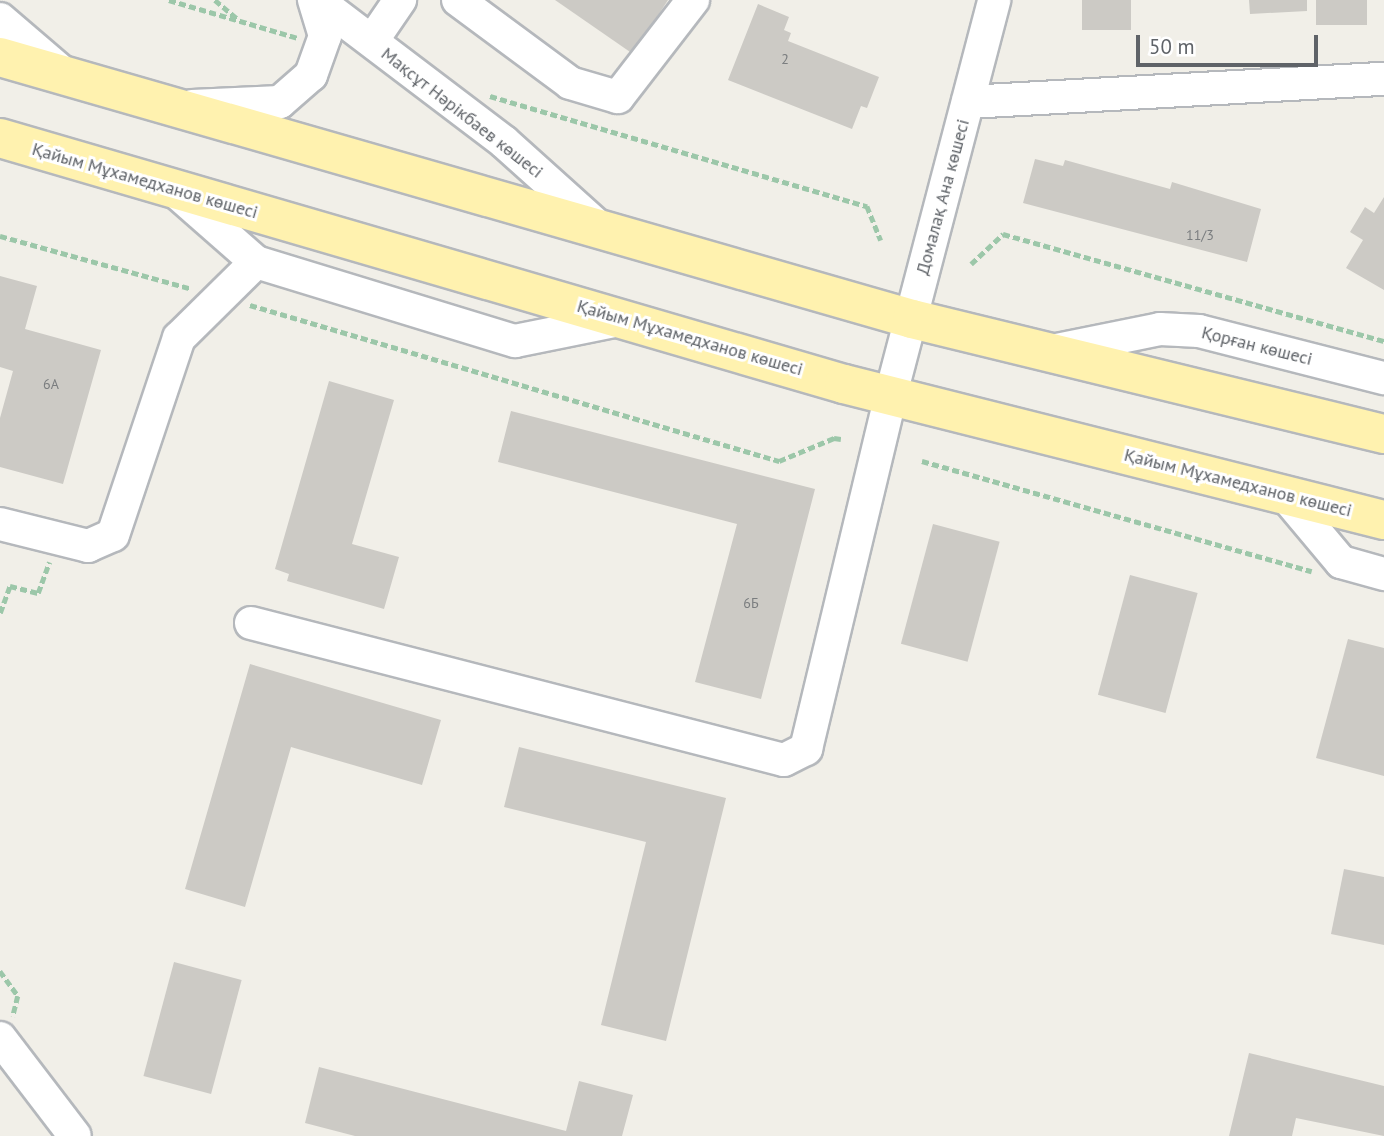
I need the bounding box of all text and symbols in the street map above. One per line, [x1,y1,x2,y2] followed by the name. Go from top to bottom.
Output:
[1139,21,1321,65] scale bar
[1149,33,1195,60] text: 50 m
[377,43,547,183] street label: Мақсұт Нәрікбаев көшесі
[781,51,789,67] house number: 2
[912,117,974,277] street label: Домалақ Ана көшесі
[30,138,260,224] street label: Қайым Мұхамедханов көшесі
[1186,227,1214,243] house number: 11/3
[575,295,805,381] street label: Қайым Мұхамедханов көшесі
[1199,322,1315,370] street label: Қорған көшесі
[43,376,59,392] house number: 6А
[1122,444,1354,522] street label: Қайым Мұхамедханов көшесі
[743,595,759,611] house number: 6Б

